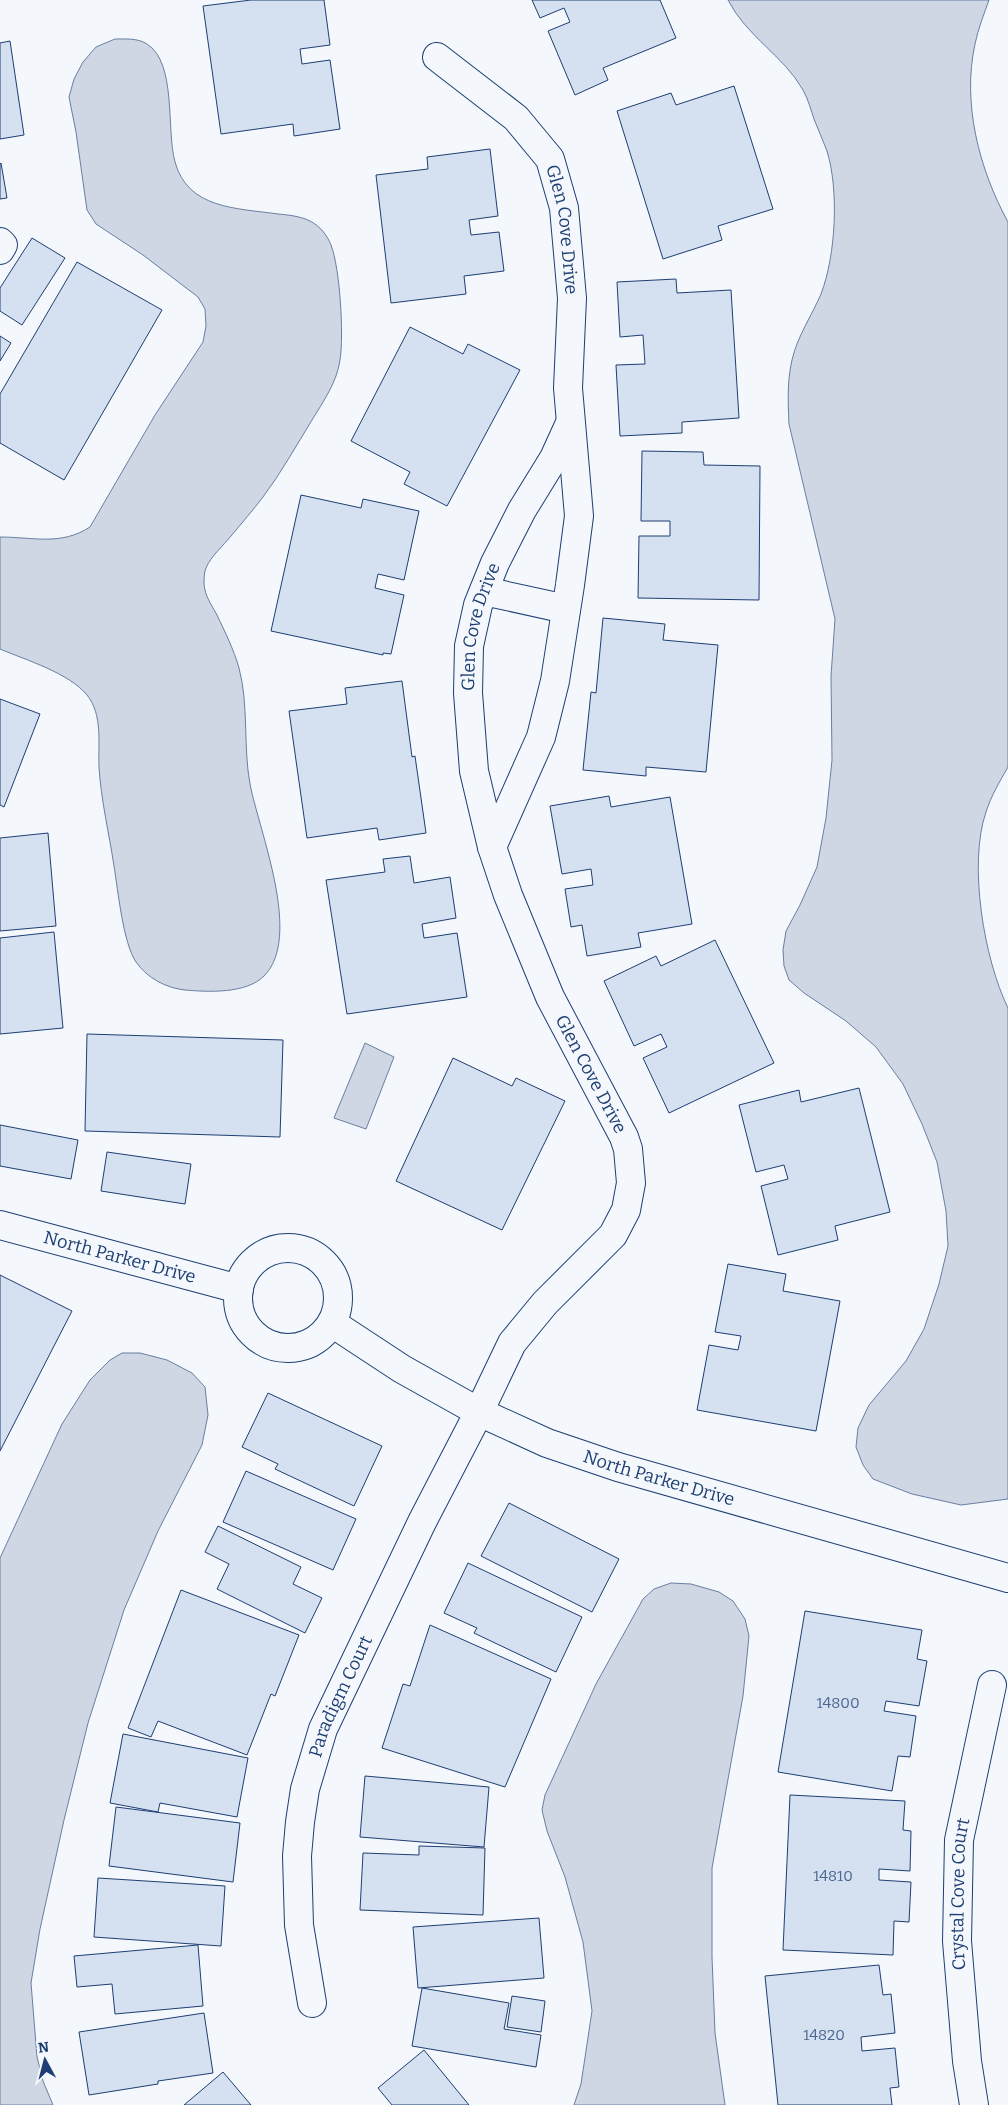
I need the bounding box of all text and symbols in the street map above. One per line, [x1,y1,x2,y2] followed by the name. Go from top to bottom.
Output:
[541,162,583,295] street label: Glen Cove Drive
[457,560,505,691] street label: Glen Cove Drive
[551,1011,631,1137] street label: Glen Cove Drive
[41,1226,198,1288] street label: North Parker Drive
[580,1445,737,1511] street label: North Parker Drive
[304,1631,377,1760] street label: Paradigm Court
[816,1694,860,1712] house number: 14800
[946,1815,975,1971] street label: Crystal Cove Court
[813,1867,853,1885] house number: 14810
[803,2026,845,2044] house number: 14820
[20,2035,70,2085] north arrow
[37,2038,50,2057] text: N

